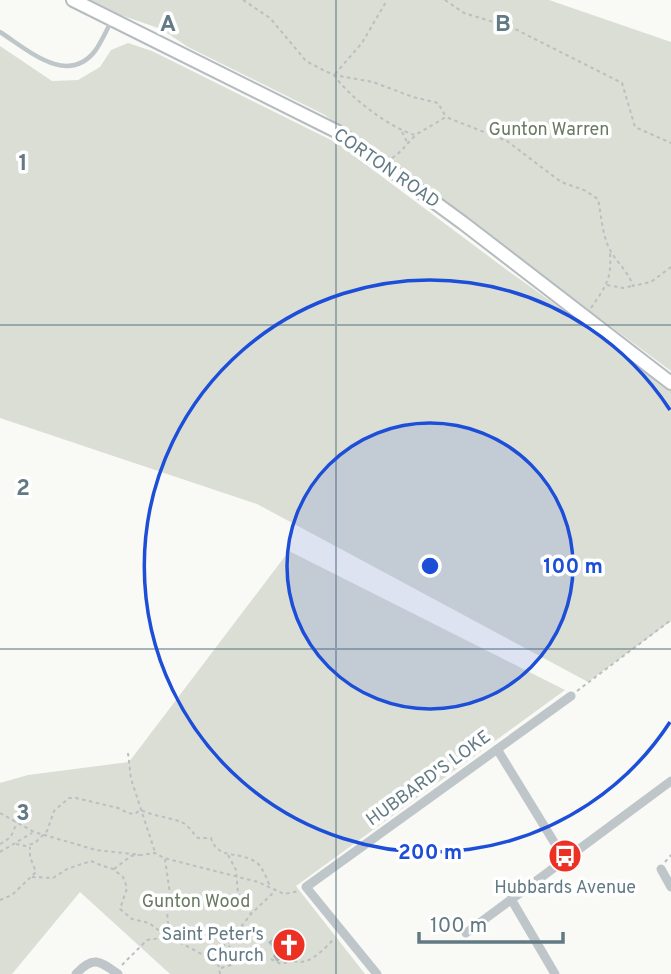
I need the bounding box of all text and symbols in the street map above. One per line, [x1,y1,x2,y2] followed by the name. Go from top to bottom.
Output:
[160,11,176,40] text: A
[495,11,511,40] text: B
[489,119,609,142] park label: Gunton Warren
[329,124,443,214] street label: CORTON ROAD
[18,150,28,179] text: 1
[16,475,30,504] text: 2
[418,554,442,578] centre of rings
[543,554,603,581] text: 100 m
[362,726,496,832] street label: HUBBARD'S LOKE
[16,800,30,829] text: 3
[546,837,584,875] bus stop icon: Hubbards Avenue
[398,840,462,867] text: 200 m
[494,877,636,900] place label: Hubbards Avenue
[142,891,250,914] park label: Gunton Wood
[419,900,562,944] scale bar
[430,913,487,940] text: 100 m
[162,924,264,968] place label: Saint Peter's Church
[270,926,308,964] church icon: Saint Peter's Church

